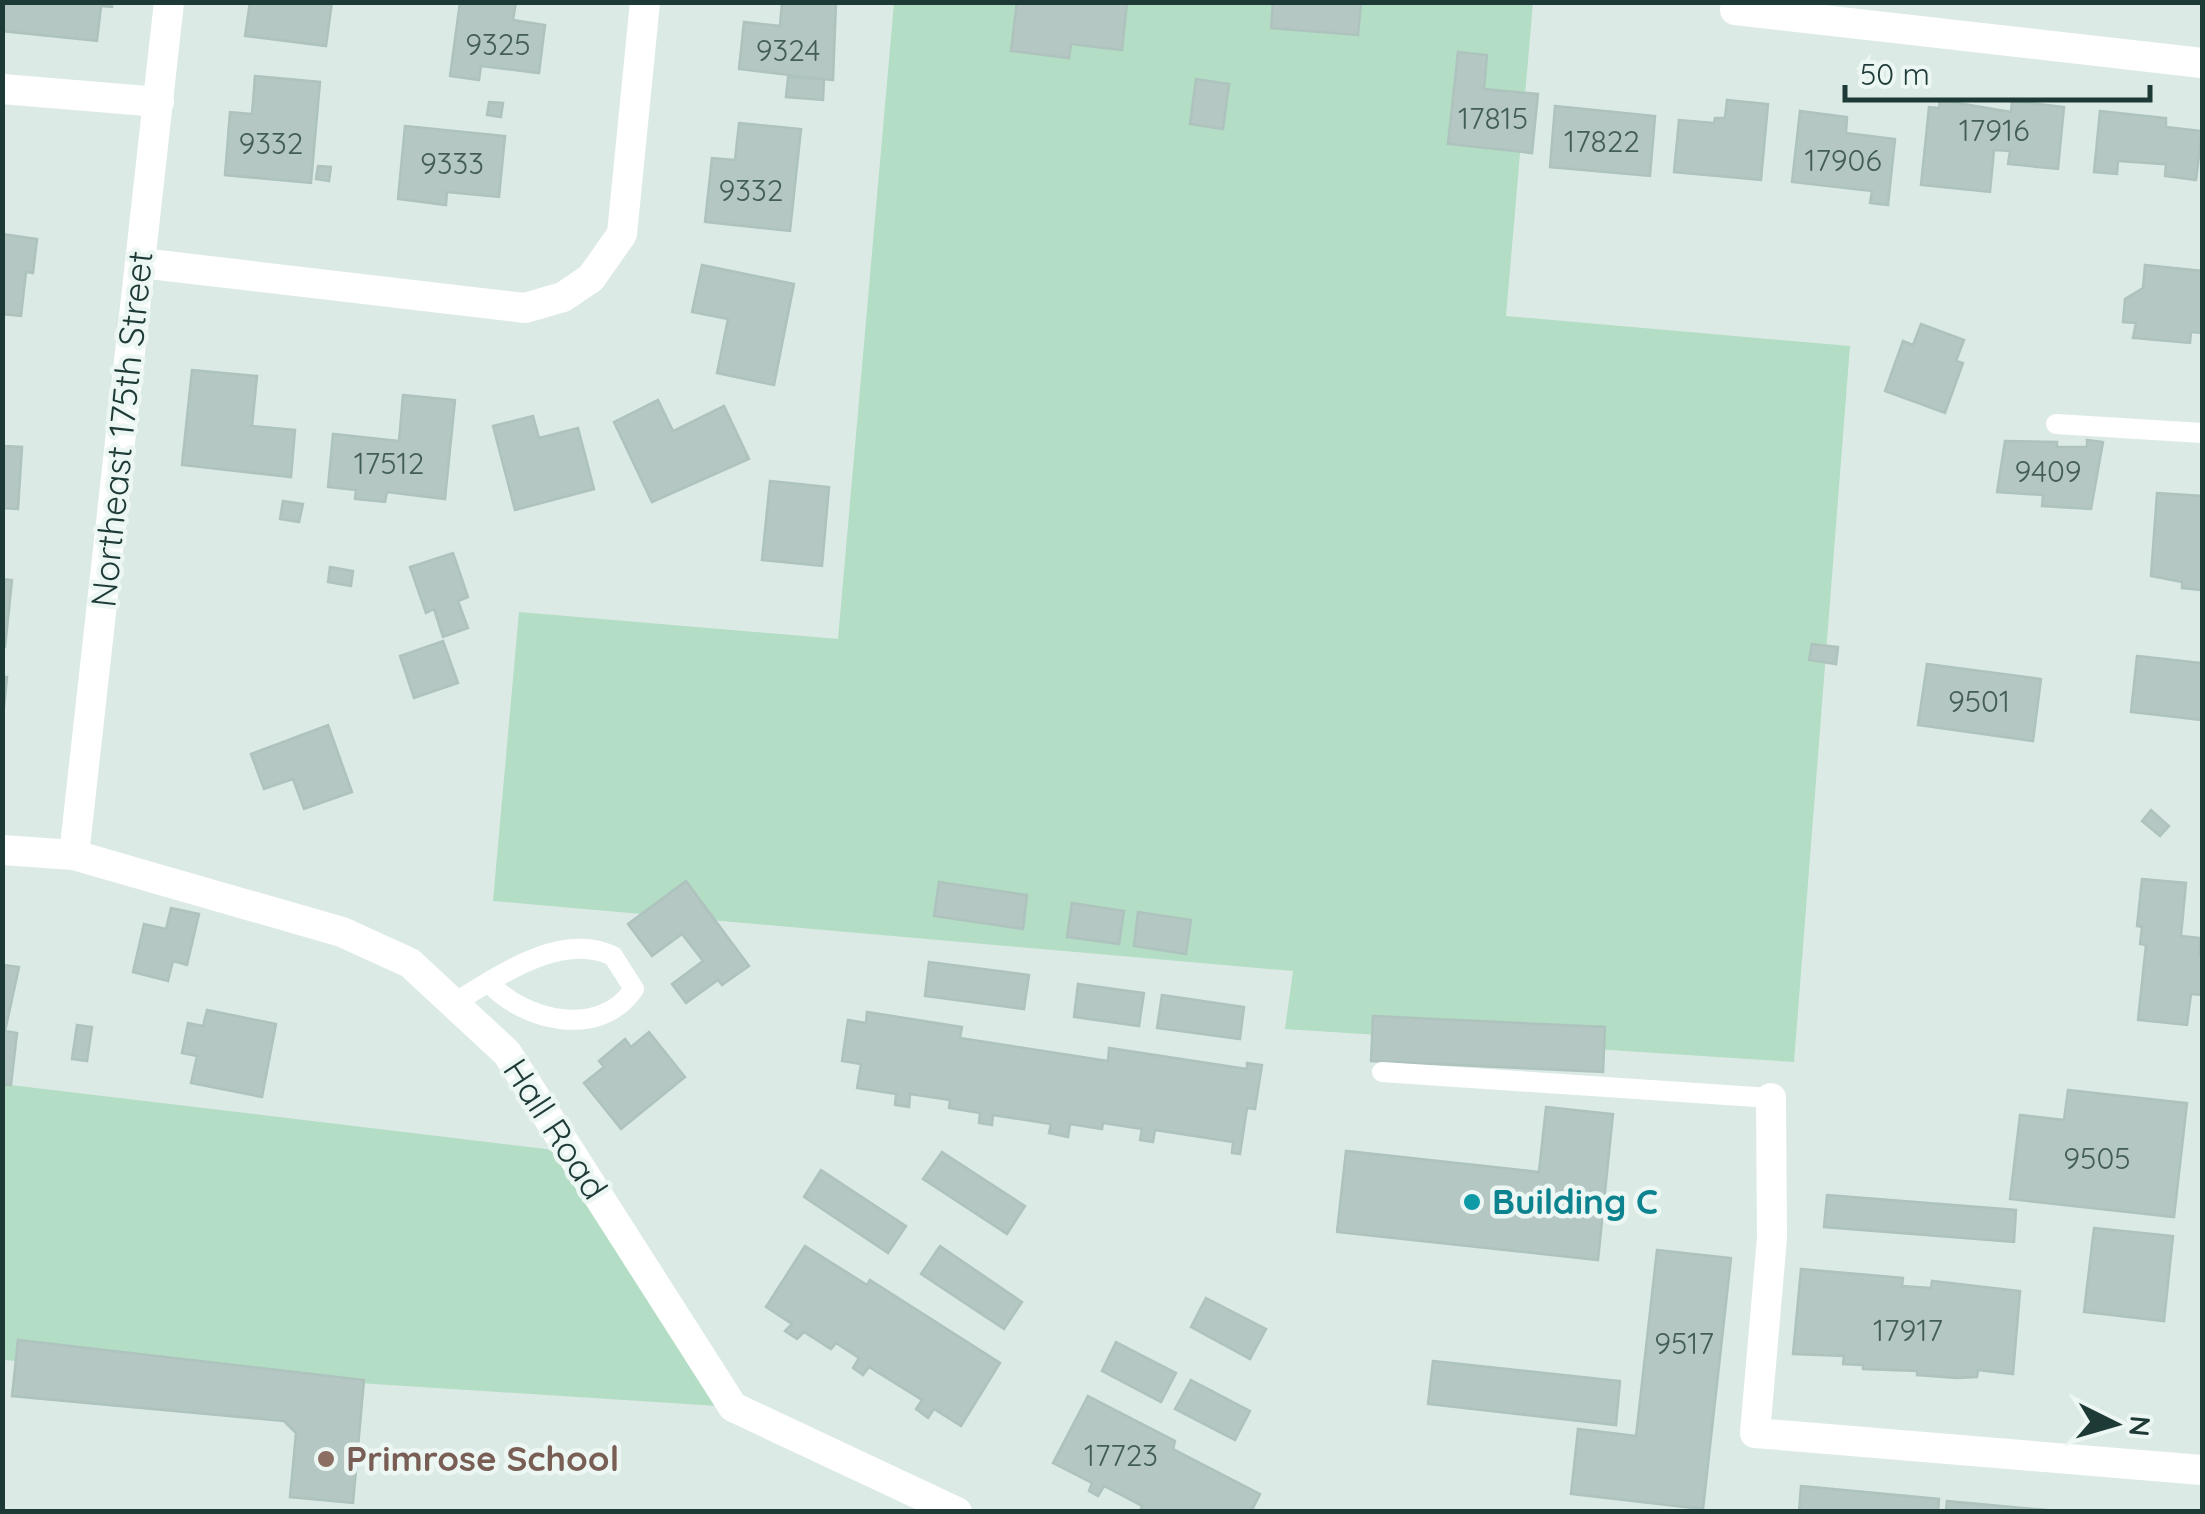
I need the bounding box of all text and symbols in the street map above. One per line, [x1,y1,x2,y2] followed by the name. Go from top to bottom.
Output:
[465,25,531,63] house number: 9325
[756,31,820,69] house number: 9324
[1845,40,2150,102] scale bar
[1860,55,1930,93] text: 50 m
[1458,99,1528,137] house number: 17815
[1959,111,2029,149] house number: 17916
[1564,122,1640,160] house number: 17822
[239,124,303,162] house number: 9332
[1804,141,1882,179] house number: 17906
[420,144,484,182] house number: 9333
[719,171,783,209] house number: 9332
[80,249,162,609] street label: Northeast 175th Street
[354,444,424,482] house number: 17512
[2014,452,2082,490] house number: 9409
[1948,682,2010,720] house number: 9501
[494,1050,618,1207] street label: Hall Road
[2063,1139,2131,1177] house number: 9505
[1492,1179,1658,1223] place label: Building C
[1461,1191,1483,1213] marker: Building C
[1873,1311,1943,1349] house number: 17917
[1654,1324,1714,1362] house number: 9517
[2065,1374,2165,1474] north arrow
[2122,1414,2159,1438] text: N
[346,1436,619,1480] place label: Primrose School
[1084,1436,1158,1474] house number: 17723
[315,1448,337,1470] marker: Primrose School

